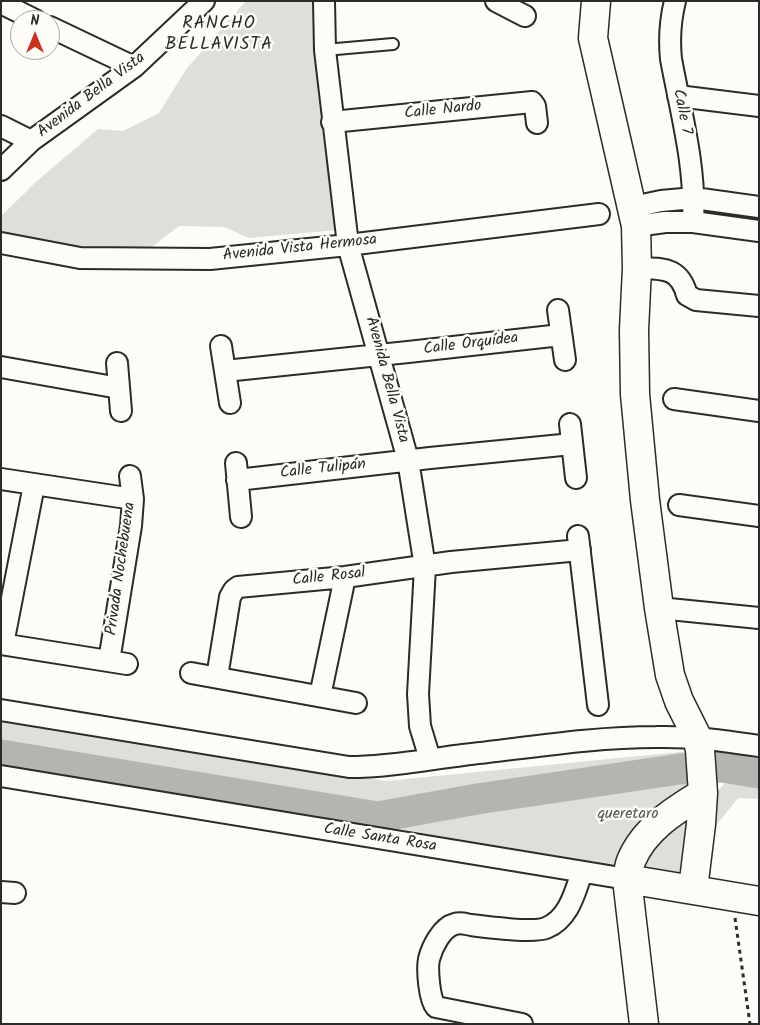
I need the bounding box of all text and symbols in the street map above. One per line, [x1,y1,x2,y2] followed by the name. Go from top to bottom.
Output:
[10,10,60,60] north arrow
[31,10,39,32] text: N
[164,14,274,56] district label: RANCHO BELLAVISTA
[34,49,150,143] street label: Avenida Bella Vista
[667,88,695,136] street label: Calle 7
[404,97,482,125] street label: Calle Nardo
[222,231,378,267] street label: Avenida Vista Hermosa
[360,315,412,445] street label: Avenida Bella Vista
[422,330,520,360] street label: Calle Orquídea
[279,456,367,484] street label: Calle Tulipán
[103,501,141,637] street label: Privada Nochebuena
[292,565,366,591] street label: Calle Rosal
[597,805,659,825] park label: queretaro
[322,821,438,857] street label: Calle Santa Rosa

